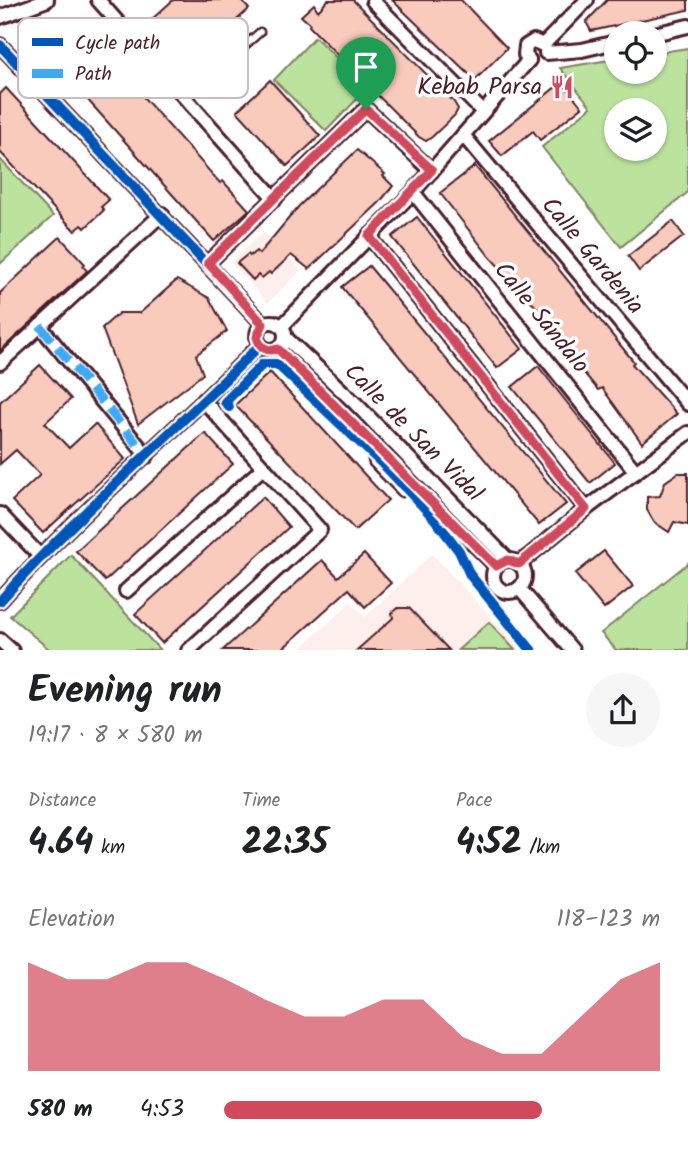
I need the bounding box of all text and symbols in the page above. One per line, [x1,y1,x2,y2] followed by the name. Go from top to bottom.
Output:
[18,18,248,98] legend
[604,21,667,161] map controls
[604,21,667,84] button: locate
[75,29,160,59] text: Cycle path
[336,37,396,109] pin
[347,48,385,86] icon: arrive
[75,60,112,90] text: Path
[417,68,542,107] place label: Kebab Parsa
[548,73,576,101] restaurant icon: Kebab Parsa
[604,98,667,161] button: layers
[531,188,653,324] street label: Calle Gardenia
[483,253,599,383] street label: Calle Sándalo
[334,354,492,512] street label: Calle de San Vidal
[28,662,222,722] text: Evening run
[586,673,660,747] button: share
[28,718,203,754] text: 19:17 · 8 × 580 m
[28,786,96,816] text: Distance
[242,786,280,816] text: Time
[456,786,492,816] text: Pace
[28,816,93,872] text: 4.64
[242,816,328,872] text: 22:35
[456,816,522,872] text: 4:52
[93,833,125,863] text: km
[522,833,560,863] text: /km
[28,902,115,938] text: Elevation
[556,902,660,938] text: 118–123 m
[28,1092,93,1128] text: 580 m
[140,1092,184,1128] text: 4:53

